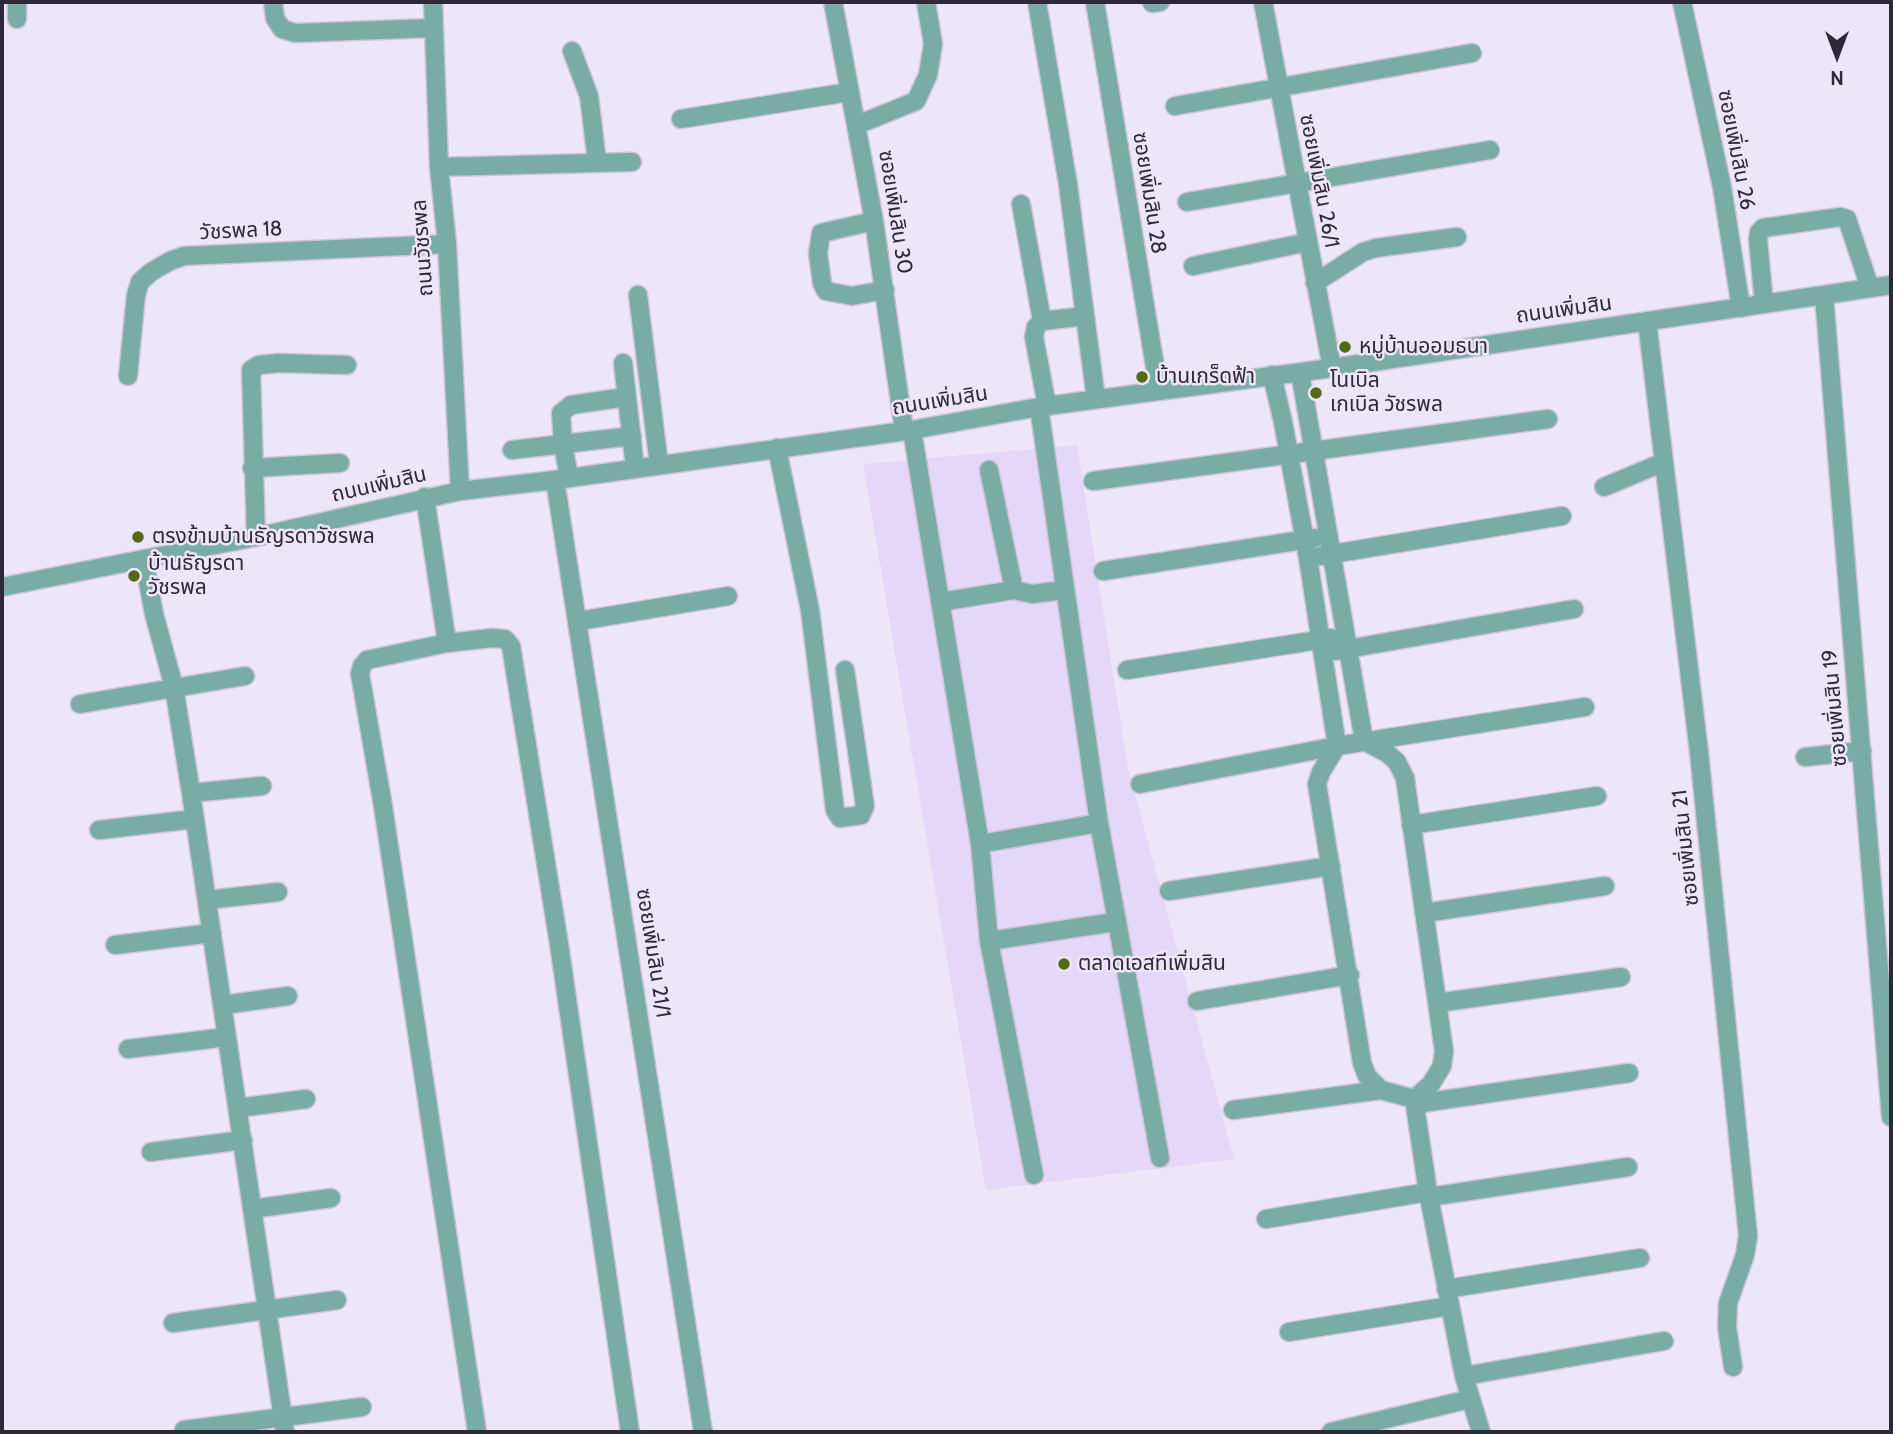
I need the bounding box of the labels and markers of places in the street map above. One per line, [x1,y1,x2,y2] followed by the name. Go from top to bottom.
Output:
[1359,334,1488,360] place label: หมู่บ้านออมธนา
[1337,339,1353,355] marker: หมู่บ้านออมธนา
[1156,364,1255,390] place label: บ้านเกร็ดฟ้า
[1330,368,1443,418] place label: โนเบิล เกเบิล วัชรพล
[1134,369,1150,385] marker: บ้านเกร็ดฟ้า
[1308,385,1324,401] marker: โนเบิล เกเบิล วัชรพล
[152,524,375,550] place label: ตรงข้ามบ้านธัญรดาวัชรพล
[130,529,146,545] marker: ตรงข้ามบ้านธัญรดาวัชรพล
[148,551,244,601] place label: บ้านธัญรดา วัชรพล
[126,568,142,584] marker: บ้านธัญรดา วัชรพล
[1078,951,1226,977] place label: ตลาดเอสทีเพิ่มสิน
[1056,956,1072,972] marker: ตลาดเอสทีเพิ่มสิน

